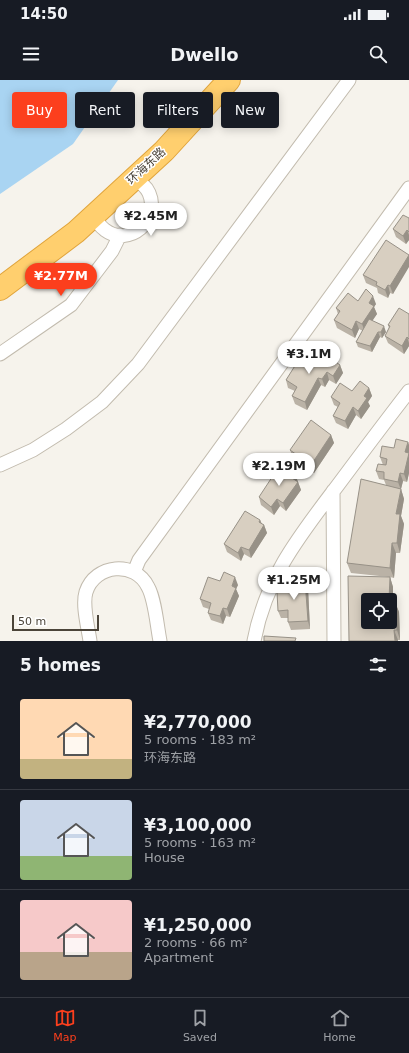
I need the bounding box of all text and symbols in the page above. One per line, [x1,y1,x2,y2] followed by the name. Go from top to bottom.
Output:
[20,5,68,23] text: 14:50
[20,43,42,65] icon: menu
[367,43,389,65] icon: search
[170,44,239,65] text: Dwello
[12,92,67,128] chip: Buy
[75,92,135,128] chip: Rent
[143,92,213,128] chip: Filters
[221,92,279,128] chip: New
[124,145,168,187] street label: 环海东路
[118,203,184,237] pin: ¥2.45M
[124,208,178,223] text: ¥2.45M
[28,263,94,297] pin: ¥2.77M
[34,268,88,283] text: ¥2.77M
[281,341,337,375] pin: ¥3.1M
[286,346,332,361] text: ¥3.1M
[246,453,312,487] pin: ¥2.19M
[252,458,306,473] text: ¥2.19M
[261,567,327,601] pin: ¥1.25M
[267,572,321,587] text: ¥1.25M
[361,593,397,629] map controls
[361,593,397,629] button: locate
[12,613,99,632] scale bar
[18,615,46,628] text: 50 m
[367,654,389,676] icon: filters
[20,655,101,675] text: 5 homes
[144,712,252,732] text: ¥2,770,000
[52,715,100,763] icon: home
[144,732,256,747] text: 5 rooms · 183 m²
[144,750,196,765] text: 环海东路
[144,815,252,835] text: ¥3,100,000
[52,816,100,864] icon: home
[144,835,256,850] text: 5 rooms · 163 m²
[144,850,185,865] text: House
[144,915,252,935] text: ¥1,250,000
[52,916,100,964] icon: home
[144,935,248,950] text: 2 rooms · 66 m²
[144,950,214,965] text: Apartment
[53,1007,76,1044] tab: Map
[183,1007,217,1044] tab: Saved
[323,1007,356,1044] tab: Home

